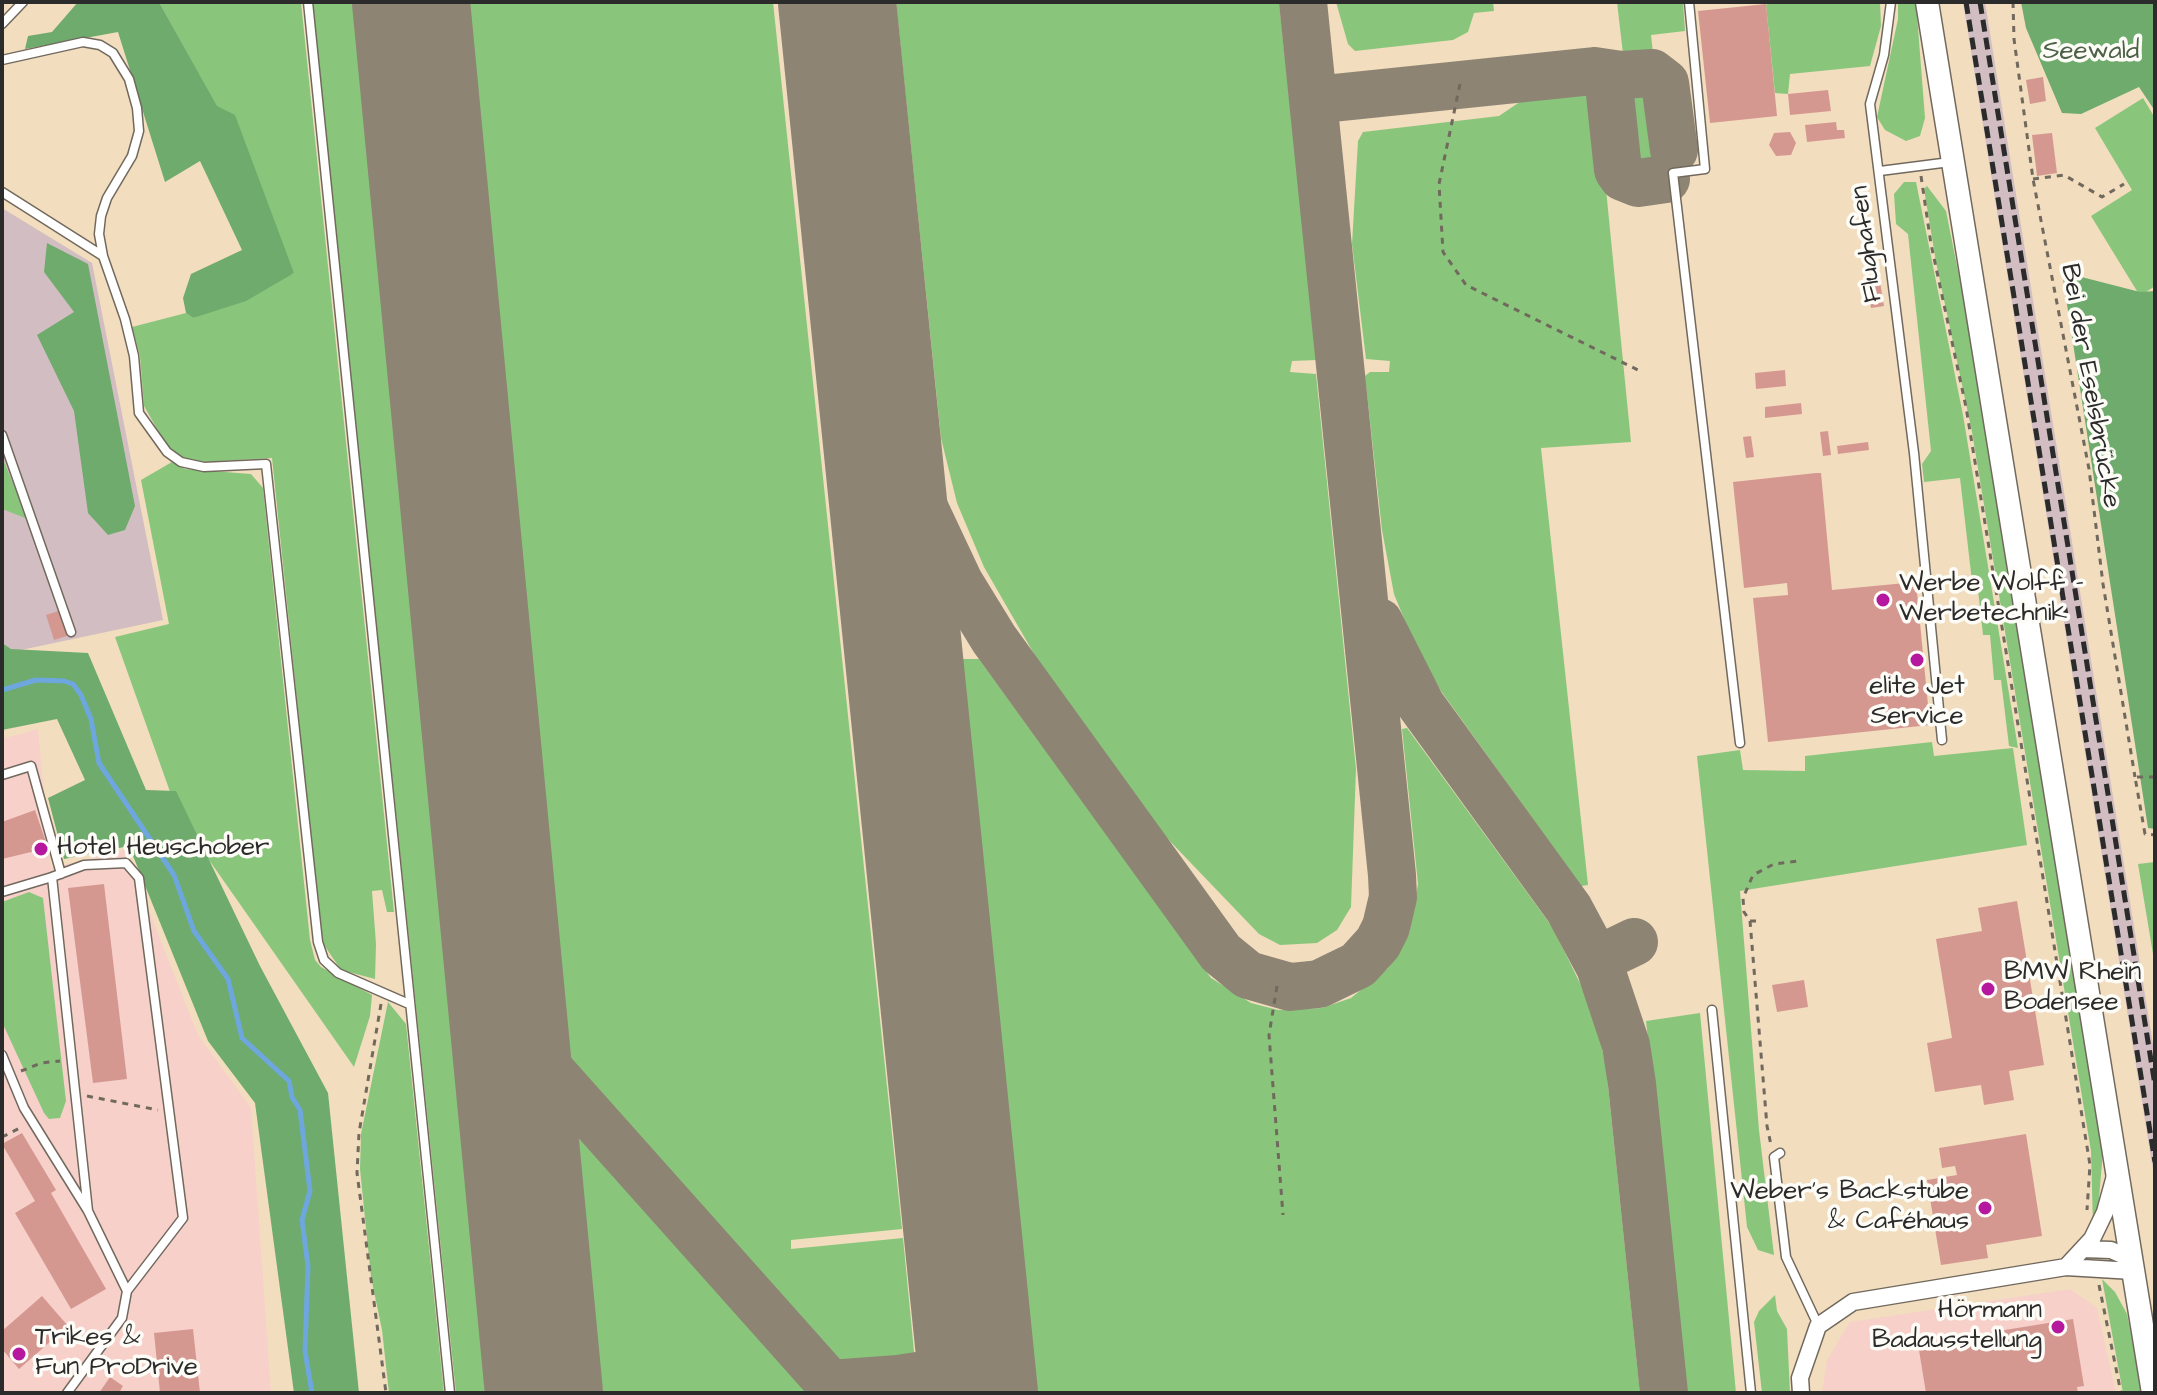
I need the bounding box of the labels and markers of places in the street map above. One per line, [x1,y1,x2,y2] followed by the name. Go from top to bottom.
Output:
[1899,569,2083,630] place label: Werbe Wolff - Werbetechnik
[1874,591,1892,609] marker: Werbe Wolff - Werbetechnik
[1908,651,1926,669] marker: elite Jet Service
[1869,672,1965,734] place label: elite Jet Service
[57,833,269,865] place label: Hotel Heuschober
[32,840,50,858] marker: Hotel Heuschober
[2004,958,2141,1020] place label: BMW Rhein Bodensee
[1979,980,1997,998] marker: BMW Rhein Bodensee
[1730,1177,1969,1238] place label: Weber's Backstube & Caféhaus
[1976,1199,1994,1217] marker: Weber's Backstube & Caféhaus
[1872,1296,2042,1358] place label: Hörmann Badausstellung
[2049,1318,2067,1336] marker: Hörmann Badausstellung
[35,1323,198,1384] place label: Trikes & Fun ProDrive
[10,1345,28,1363] marker: Trikes & Fun ProDrive

